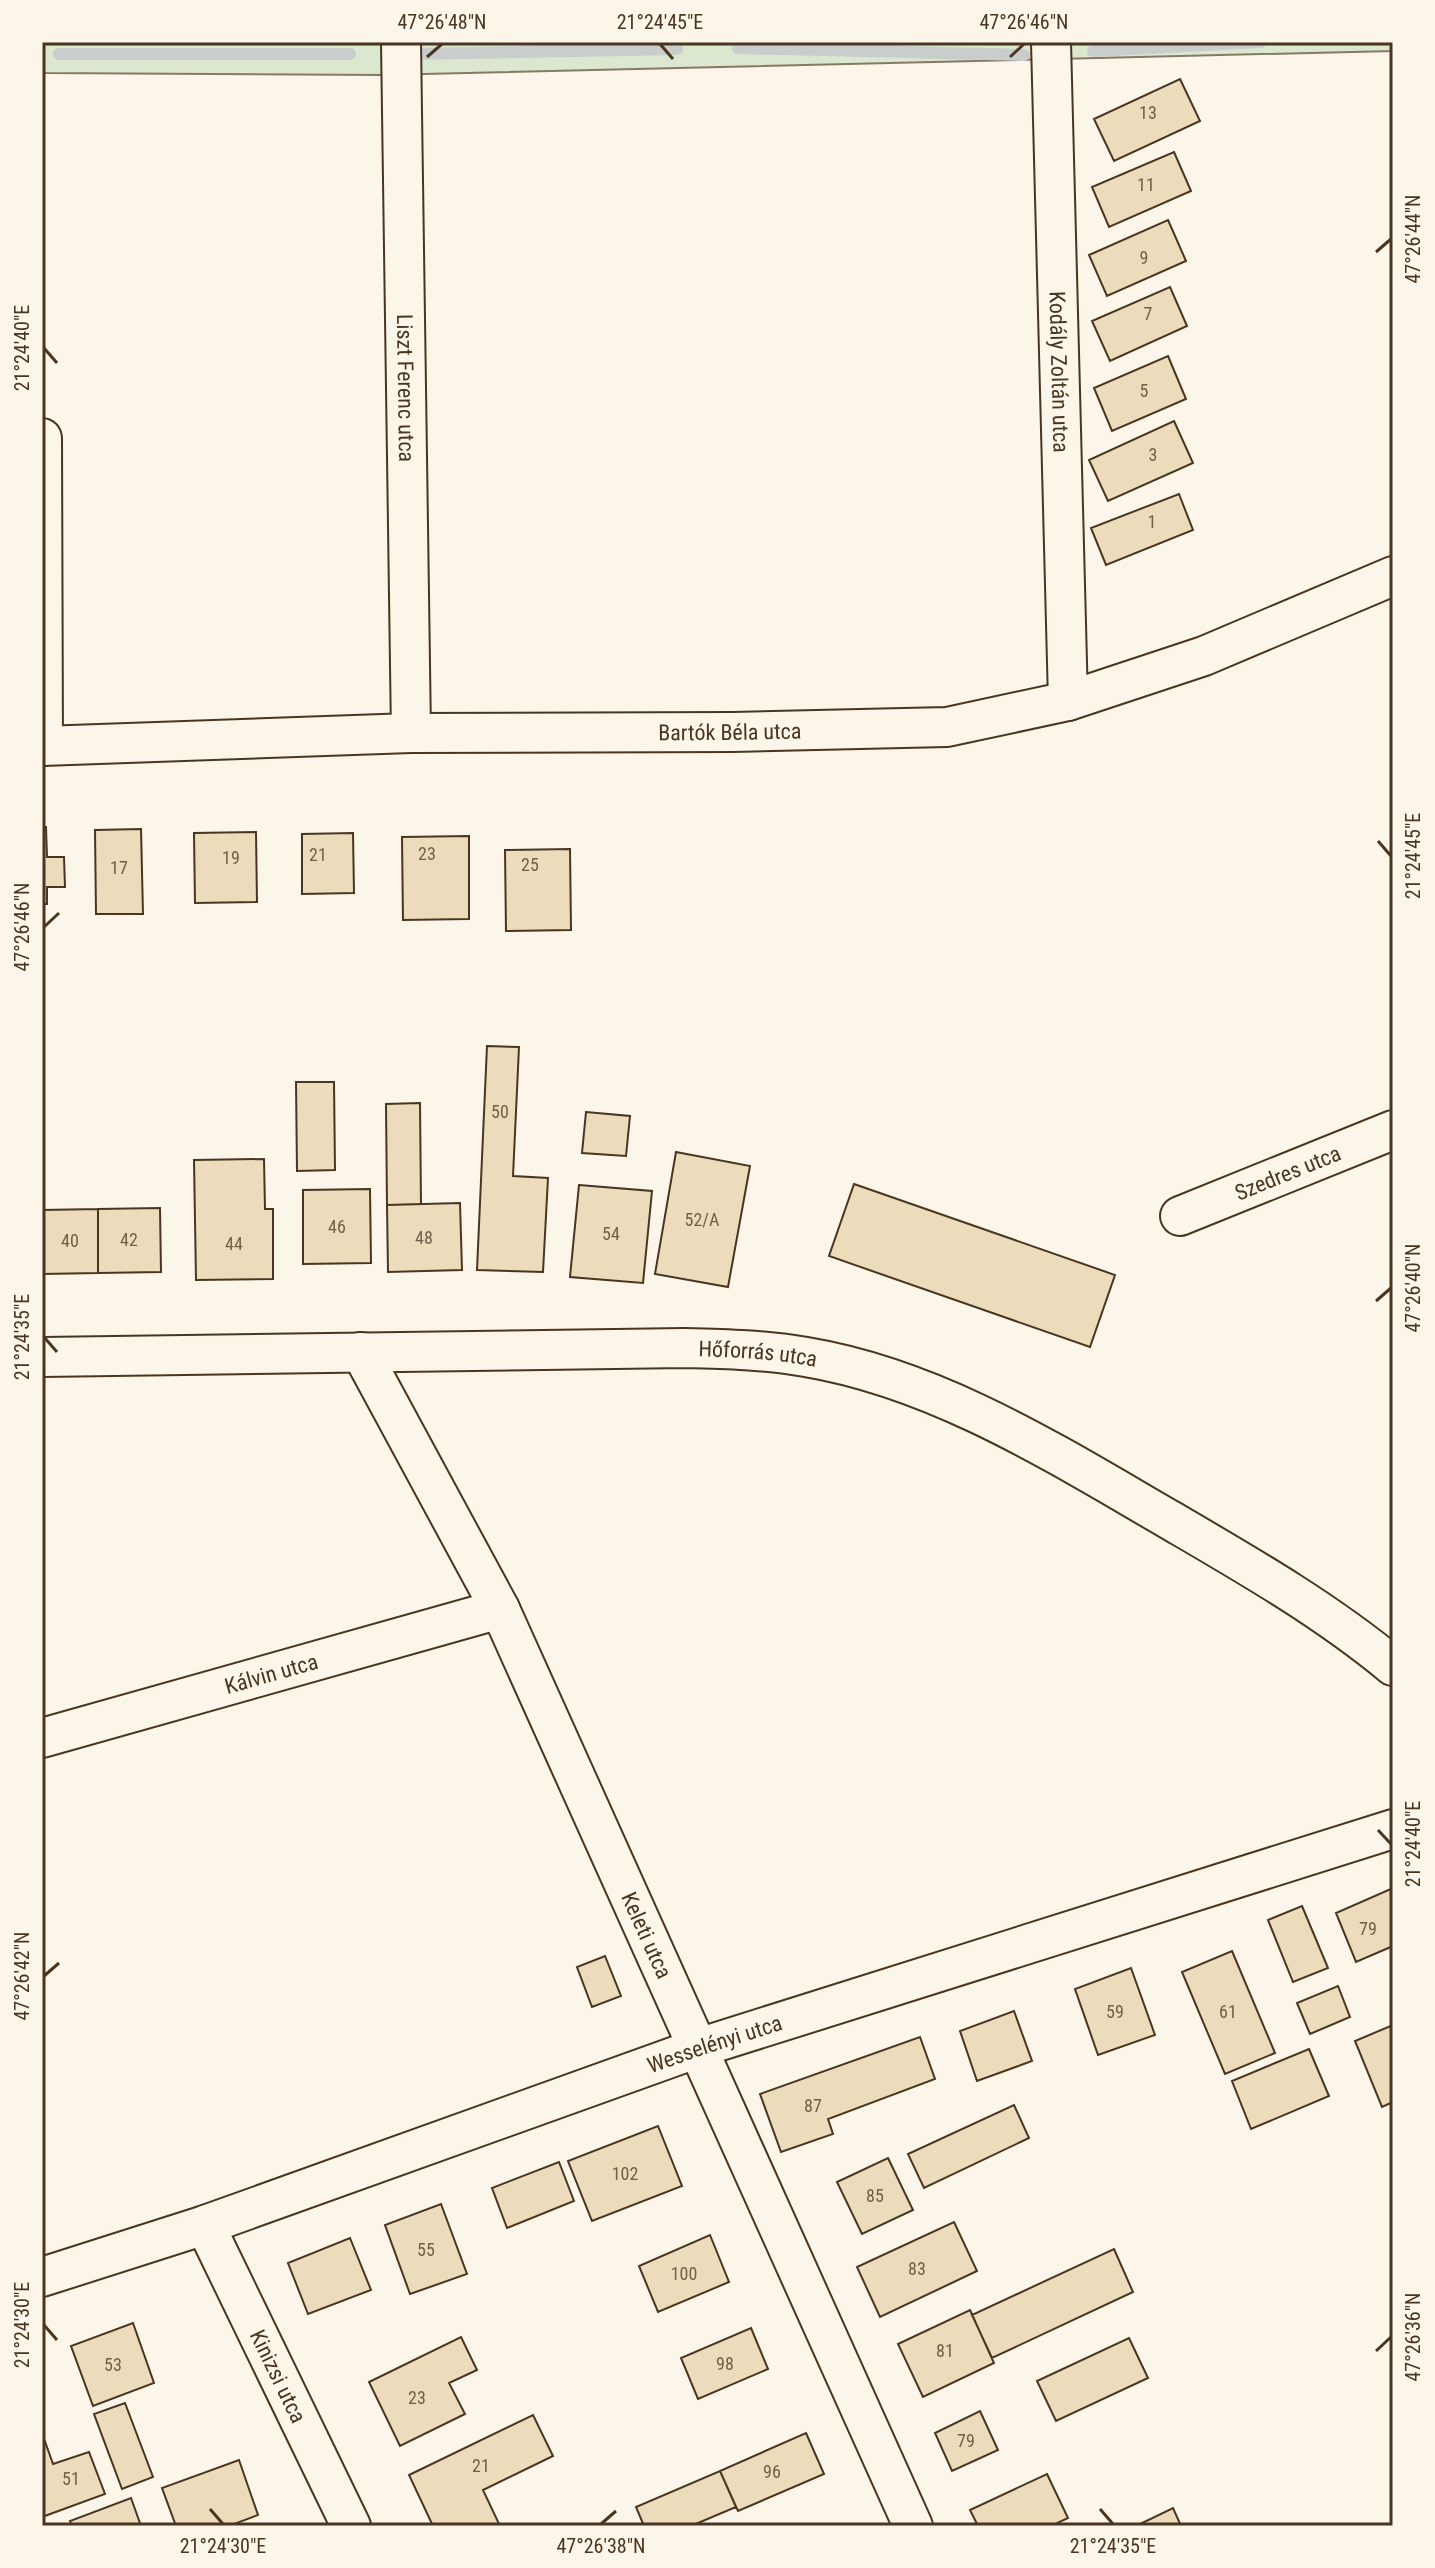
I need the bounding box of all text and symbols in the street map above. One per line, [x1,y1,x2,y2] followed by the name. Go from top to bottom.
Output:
[397,10,487,34] text: 47°26'48"N
[617,10,703,34] text: 21°24'45"E
[979,10,1069,34] text: 47°26'46"N
[1139,102,1157,123] house number: 13
[1137,174,1155,195] house number: 11
[1401,194,1425,284] text: 47°26'44"N
[1140,247,1148,268] house number: 9
[1044,291,1074,453] street label: Kodály Zoltán utca
[1144,303,1153,324] house number: 7
[10,305,34,391] text: 21°24'40"E
[392,314,419,462] street label: Liszt Ferenc utca
[1140,380,1149,401] house number: 5
[1149,444,1157,465] house number: 3
[1148,511,1156,532] house number: 1
[658,718,802,745] street label: Bartók Béla utca
[1401,813,1425,899] text: 21°24'45"E
[418,843,436,864] house number: 23
[309,844,327,865] house number: 21
[222,847,240,868] house number: 19
[521,854,539,875] house number: 25
[110,857,128,878] house number: 17
[10,882,34,972] text: 47°26'46"N
[491,1101,509,1122] house number: 50
[1231,1140,1344,1206] street label: Szedres utca
[685,1209,720,1230] house number: 52/A
[328,1216,346,1237] house number: 46
[602,1223,620,1244] house number: 54
[415,1227,433,1248] house number: 48
[120,1229,138,1250] house number: 42
[61,1230,79,1251] house number: 40
[225,1233,243,1254] house number: 44
[1401,1243,1425,1333] text: 47°26'40"N
[10,1294,34,1380] text: 21°24'35"E
[698,1336,819,1372] street label: Hőforrás utca
[222,1649,321,1699] street label: Kálvin utca
[1401,1801,1425,1887] text: 21°24'40"E
[616,1888,677,1983] street label: Keleti utca
[1359,1918,1377,1939] house number: 79
[10,1931,34,2021] text: 47°26'42"N
[1106,2001,1124,2022] house number: 59
[1219,2001,1237,2022] house number: 61
[644,2010,785,2078] street label: Wesselényi utca
[804,2095,822,2116] house number: 87
[612,2163,638,2184] house number: 102
[866,2185,884,2206] house number: 85
[417,2239,435,2260] house number: 55
[908,2258,926,2279] house number: 83
[671,2263,697,2284] house number: 100
[10,2282,34,2368] text: 21°24'30"E
[1401,2292,1425,2382] text: 47°26'36"N
[245,2326,311,2427] street label: Kinizsi utca
[936,2340,954,2361] house number: 81
[716,2353,734,2374] house number: 98
[104,2354,122,2375] house number: 53
[408,2387,426,2408] house number: 23
[957,2430,975,2451] house number: 79
[472,2455,490,2476] house number: 21
[763,2461,781,2482] house number: 96
[62,2468,80,2489] house number: 51
[180,2534,266,2558] text: 21°24'30"E
[556,2534,646,2558] text: 47°26'38"N
[1070,2534,1156,2558] text: 21°24'35"E

